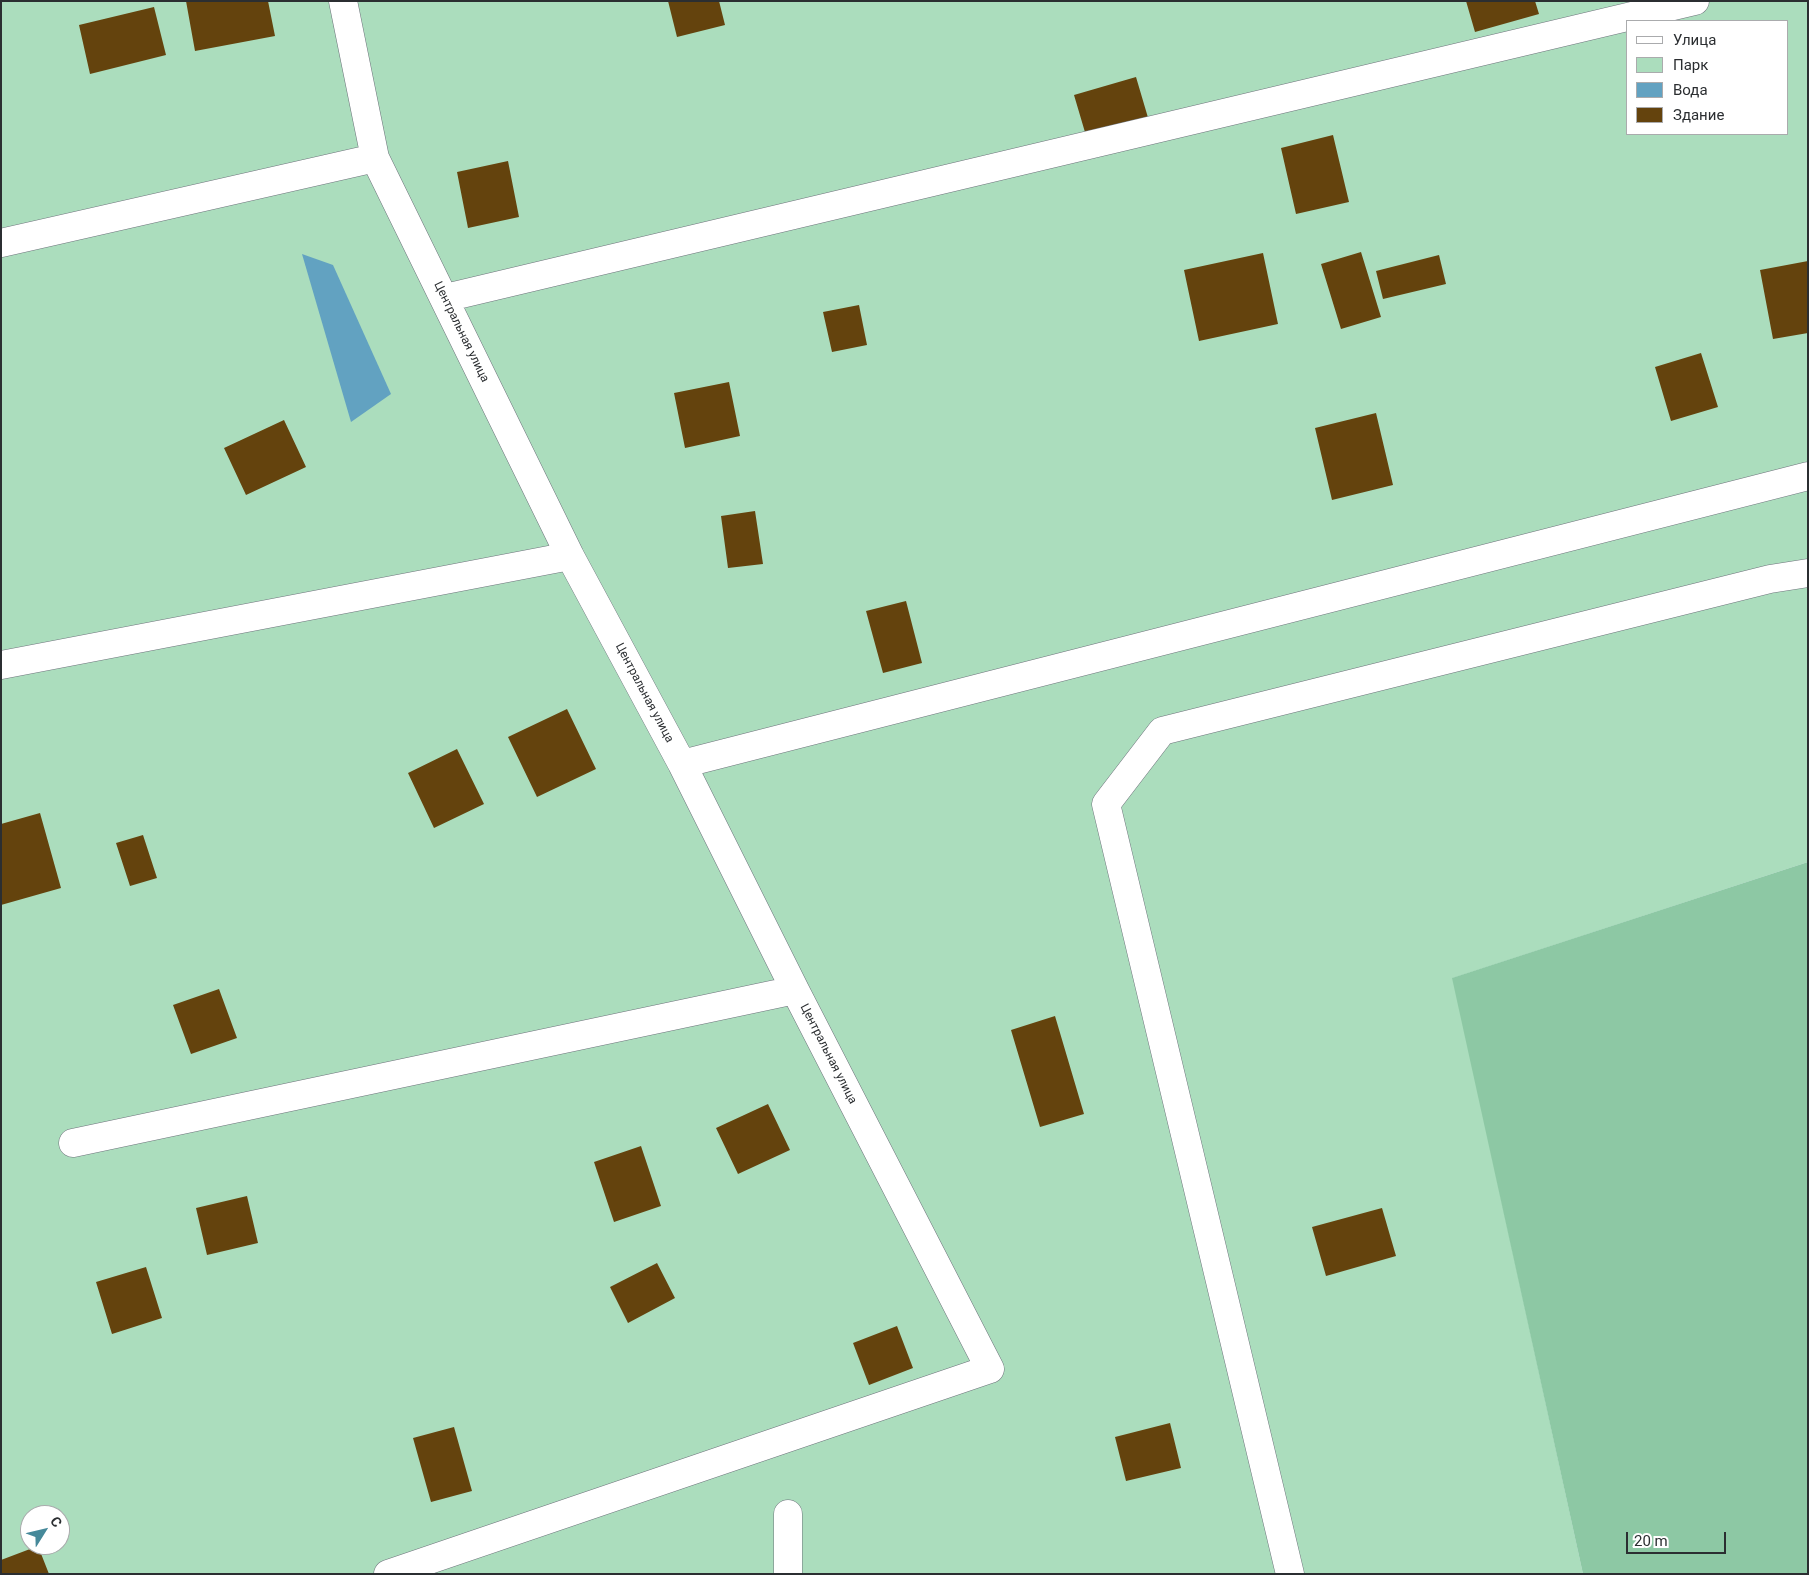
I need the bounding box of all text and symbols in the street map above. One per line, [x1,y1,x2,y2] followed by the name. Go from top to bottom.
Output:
[1626,20,1789,135] legend
[1673,31,1716,49] text: Улица
[1673,56,1708,74] text: Парк
[1673,81,1708,99] text: Вода
[1673,106,1724,124] text: Здание
[430,279,492,385] street label: Центральная улица
[612,641,676,745] street label: Центральная улица
[797,1002,859,1106] street label: Центральная улица
[20,1505,70,1555] north arrow
[47,1513,65,1530] text: С
[1629,1522,1729,1554] scale bar
[1634,1532,1668,1550] text: 20 m

